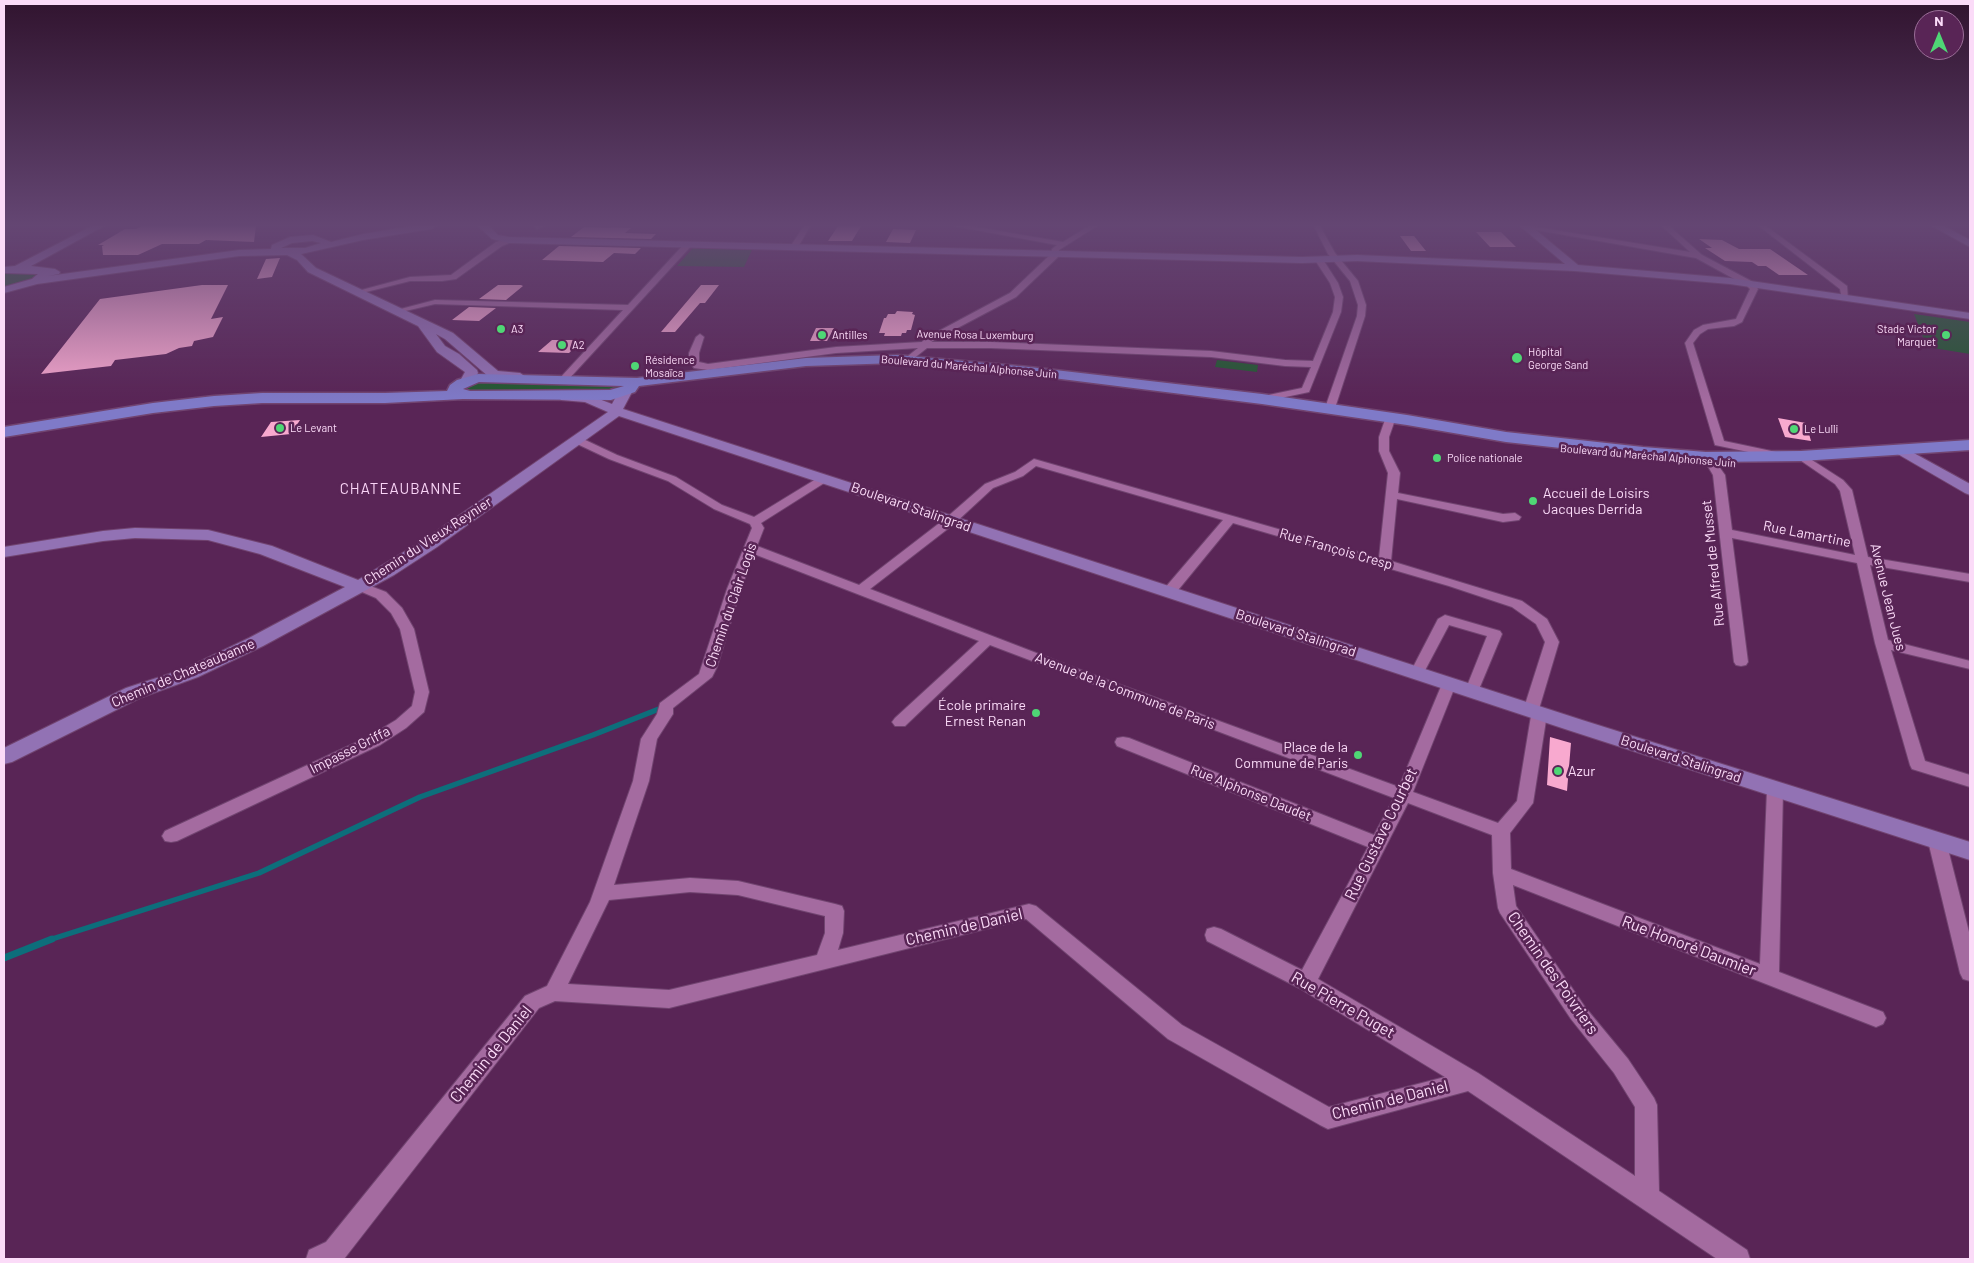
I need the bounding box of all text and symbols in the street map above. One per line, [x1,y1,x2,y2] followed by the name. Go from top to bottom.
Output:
[1914,10,1964,60] north arrow
[1934,12,1944,29] text: N
[511,322,523,336] place label: A3
[1877,322,1936,348] place label: Stade Victor Marquet
[495,323,507,335] marker: A3
[917,327,1033,343] street label: Avenue Rosa Luxemburg
[832,328,868,342] place label: Antilles
[816,329,828,341] marker: Antilles
[1940,329,1952,341] marker: Stade Victor Marquet
[572,338,585,352] place label: A2
[556,339,568,351] marker: A2
[1528,345,1588,371] place label: Hôpital George Sand
[1510,351,1524,365] marker: Hôpital George Sand
[645,353,695,379] place label: Résidence Mosaïca
[880,353,1058,381] street label: Boulevard du Maréchal Alphonse Juin
[629,360,641,372] marker: Résidence Mosaïca
[290,421,337,435] place label: Le Levant
[274,422,286,434] marker: Le Levant
[1804,422,1838,436] place label: Le Lulli
[1788,423,1800,435] marker: Le Lulli
[1559,442,1737,470] street label: Boulevard du Maréchal Alphonse Juin
[1447,451,1523,465] place label: Police nationale
[1431,452,1443,464] marker: Police nationale
[849,479,973,535] street label: Boulevard Stalingrad
[338,480,464,498] district label: CHATEAUBANNE
[1543,485,1650,518] place label: Accueil de Loisirs Jacques Derrida
[361,493,495,589] street label: Chemin du Vieux Reynier
[1527,495,1539,507] marker: Accueil de Loisirs Jacques Derrida
[1698,499,1728,627] street label: Rue Alfred de Musset
[1762,517,1852,551] street label: Rue Lamartine
[1277,525,1395,573] street label: Rue François Cresp
[702,541,760,669] street label: Chemin du Clair Logis
[1867,542,1909,652] street label: Avenue Jean Jues
[1234,606,1358,660] street label: Boulevard Stalingrad
[109,635,257,711] street label: Chemin de Chateaubanne
[1033,649,1217,733] street label: Avenue de la Commune de Paris
[938,697,1026,730] place label: École primaire Ernest Renan
[1030,707,1042,719] marker: École primaire Ernest Renan
[307,723,393,777] street label: Impasse Griffa
[1619,732,1743,786] street label: Boulevard Stalingrad
[1235,739,1348,772] place label: Place de la Commune de Paris
[1352,749,1364,761] marker: Place de la Commune de Paris
[1188,761,1314,825] street label: Rue Alphonse Daudet
[1568,763,1595,779] place label: Azur
[1341,765,1421,903] street label: Rue Gustave Courbet
[1552,765,1564,777] marker: Azur
[904,904,1024,950] street label: Chemin de Daniel
[1503,908,1603,1038] street label: Chemin des Poivriers
[1619,912,1759,980] street label: Rue Honoré Daumier
[1288,968,1398,1042] street label: Rue Pierre Puget
[446,1002,536,1106] street label: Chemin de Daniel
[1330,1076,1450,1124] street label: Chemin de Daniel

